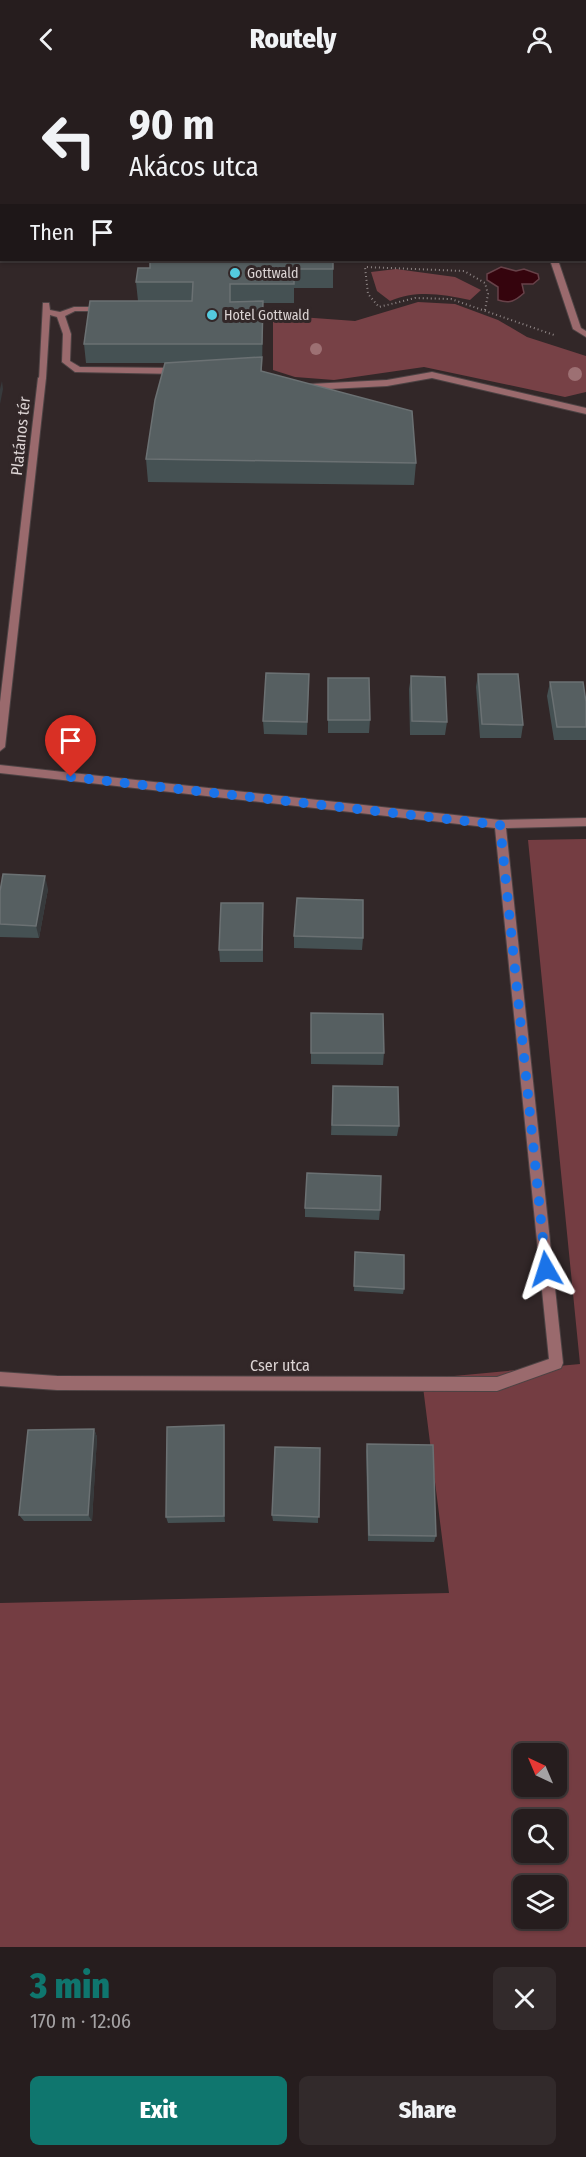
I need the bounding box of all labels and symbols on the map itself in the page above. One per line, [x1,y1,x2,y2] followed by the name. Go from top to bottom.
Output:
[247,265,298,282] place label: Gottwald
[228,266,242,280] marker: Gottwald
[224,307,310,324] place label: Hotel Gottwald
[205,308,219,322] marker: Hotel Gottwald
[7,395,34,476] street label: Platános tér
[45,715,96,777] pin
[514,1237,578,1301] position arrow
[250,1356,310,1375] street label: Cser utca
[513,1743,567,1797] north arrow

